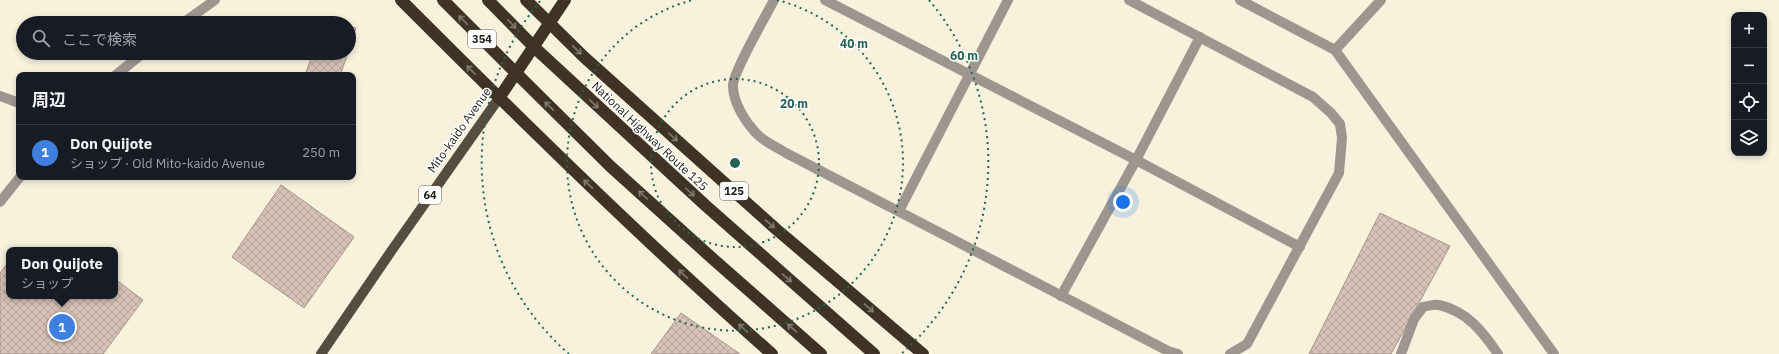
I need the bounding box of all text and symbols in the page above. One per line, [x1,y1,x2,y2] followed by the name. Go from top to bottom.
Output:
[1731,12,1767,156] map controls
[1731,12,1767,48] button: +
[458,15,468,25] one-way arrow
[16,16,356,60] search box
[507,19,517,29] one-way arrow
[30,27,52,49] icon: search
[62,30,137,49] text: ここで検索
[468,30,496,48] road number: 354
[840,36,868,51] text: 40 m
[572,45,582,55] one-way arrow
[950,48,978,63] text: 60 m
[1731,48,1767,84] button: −
[466,65,476,75] one-way arrow
[589,78,711,194] street label: National Highway Route 125
[424,84,494,176] street label: Mito-kaido Avenue
[1731,84,1767,120] button: locate
[32,89,66,111] text: 周辺
[780,96,808,111] text: 20 m
[589,99,599,109] one-way arrow
[544,101,554,110] one-way arrow
[1731,120,1767,156] button: layers
[668,132,678,141] one-way arrow
[70,134,152,153] text: Don Quijote
[41,144,49,161] text: 1
[302,144,340,161] text: 250 m
[70,155,265,172] text: ショップ · Old Mito-kaido Avenue
[728,156,742,170] centre of rings
[583,180,594,189] one-way arrow
[720,182,748,200] road number: 125
[419,186,441,204] road number: 64
[685,187,695,196] one-way arrow
[637,191,648,200] one-way arrow
[1113,192,1133,212] your location
[765,219,776,228] one-way arrow
[6,247,118,299] popup
[21,254,103,273] text: Don Quijote
[678,269,688,278] one-way arrow
[782,273,792,282] one-way arrow
[21,275,73,292] text: ショップ
[864,304,874,313] one-way arrow
[49,312,75,342] pin: 1
[738,324,748,333] one-way arrow
[786,324,797,333] one-way arrow

